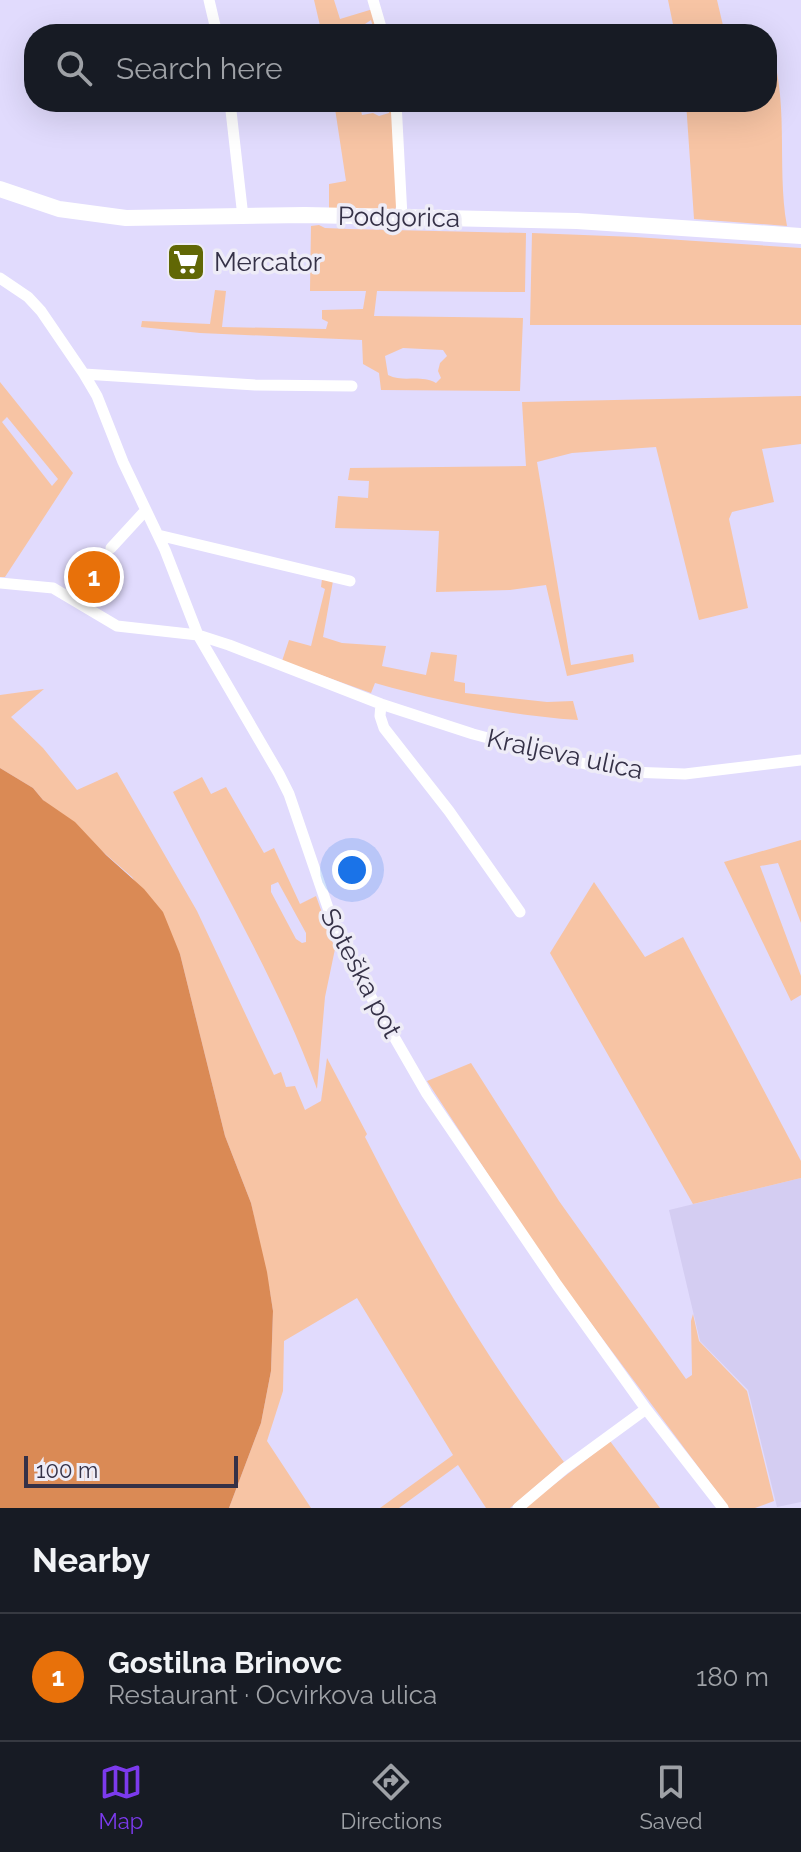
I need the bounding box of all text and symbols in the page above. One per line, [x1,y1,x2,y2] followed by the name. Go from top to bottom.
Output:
[24,24,777,112] search box
[52,46,96,90] icon: search
[116,51,283,86] text: Search here
[338,201,460,233] street label: Podgorica
[165,241,207,283] supermarket icon: Mercator
[214,247,322,277] place label: Mercator
[68,547,120,607] pin: 1
[484,723,646,785] street label: Kraljeva ulica
[332,850,372,890] your location
[314,903,408,1043] street label: Soteška pot
[24,1452,238,1488] scale bar
[36,1457,98,1483] text: 100 m
[32,1540,150,1580] text: Nearby
[108,1645,342,1680] text: Gostilna Brinovc
[52,1662,64,1692] text: 1
[696,1662,769,1692] text: 180 m
[108,1680,437,1710] text: Restaurant · Ocvirkova ulica
[99,1760,143,1834] tab: Map
[341,1760,442,1834] tab: Directions
[639,1760,702,1834] tab: Saved

